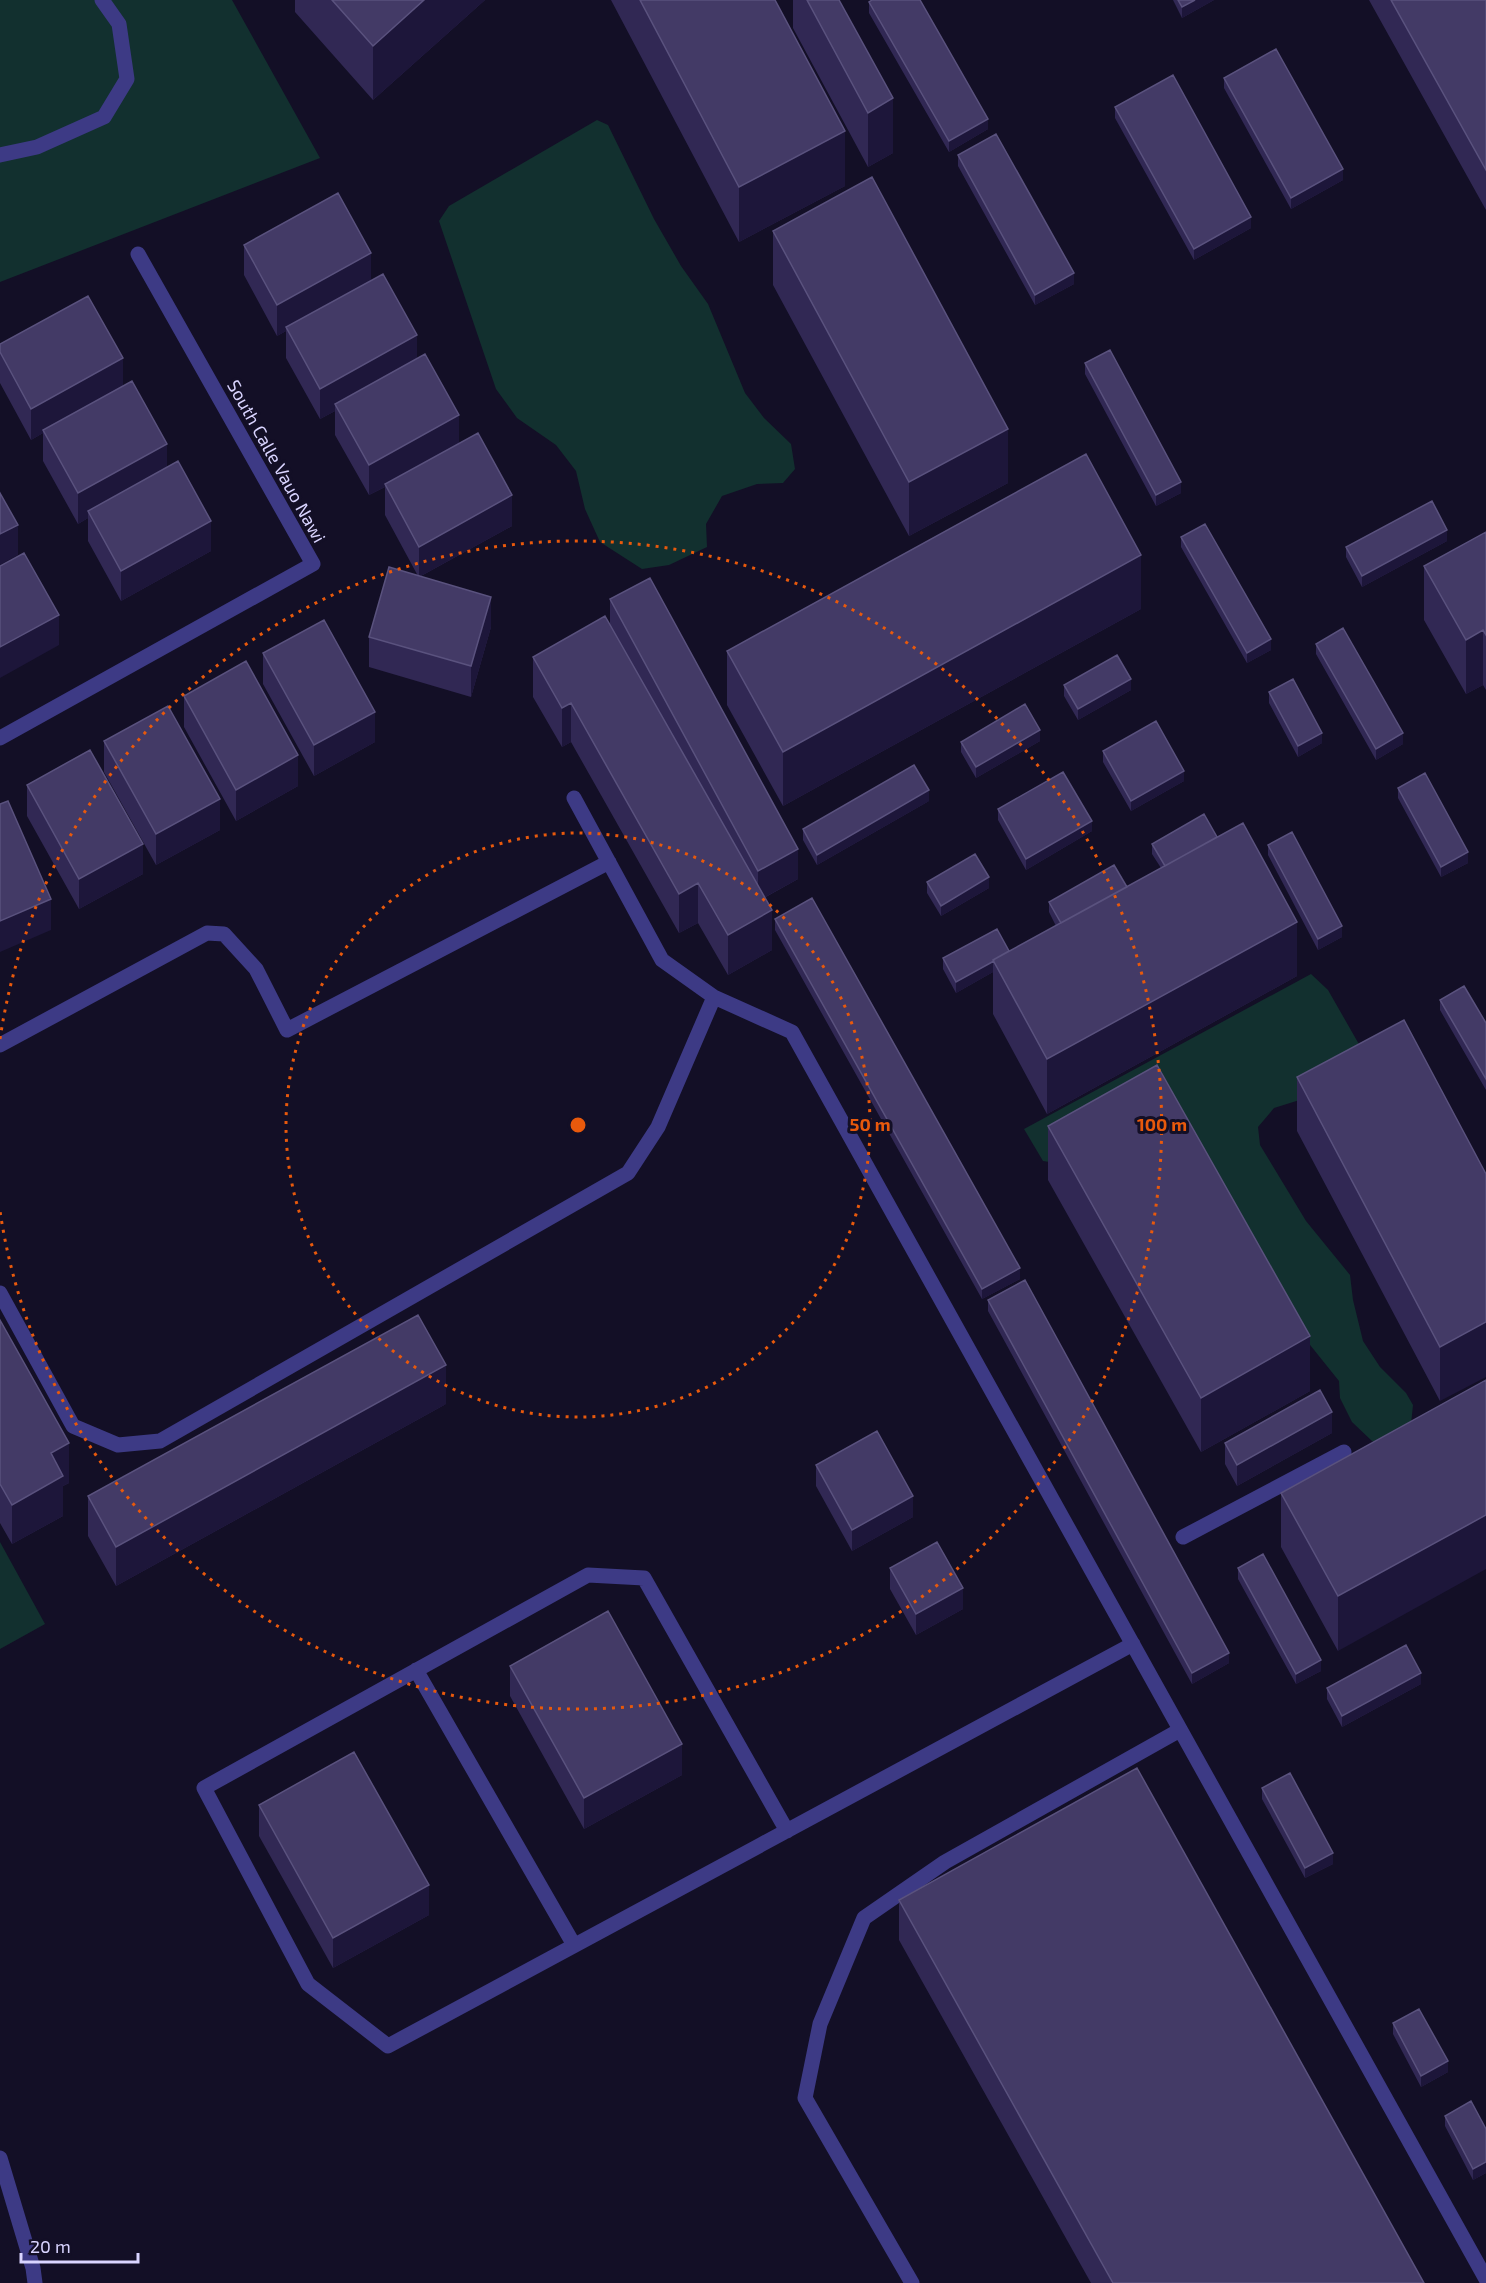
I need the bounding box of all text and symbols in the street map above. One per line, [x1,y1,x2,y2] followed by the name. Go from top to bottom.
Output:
[223,376,331,546] street label: South Calle Vauo Nawi
[849,1113,891,1135] text: 50 m
[1137,1113,1187,1135] text: 100 m
[568,1115,588,1135] centre of rings
[21,2226,138,2264] scale bar
[30,2235,71,2257] text: 20 m

